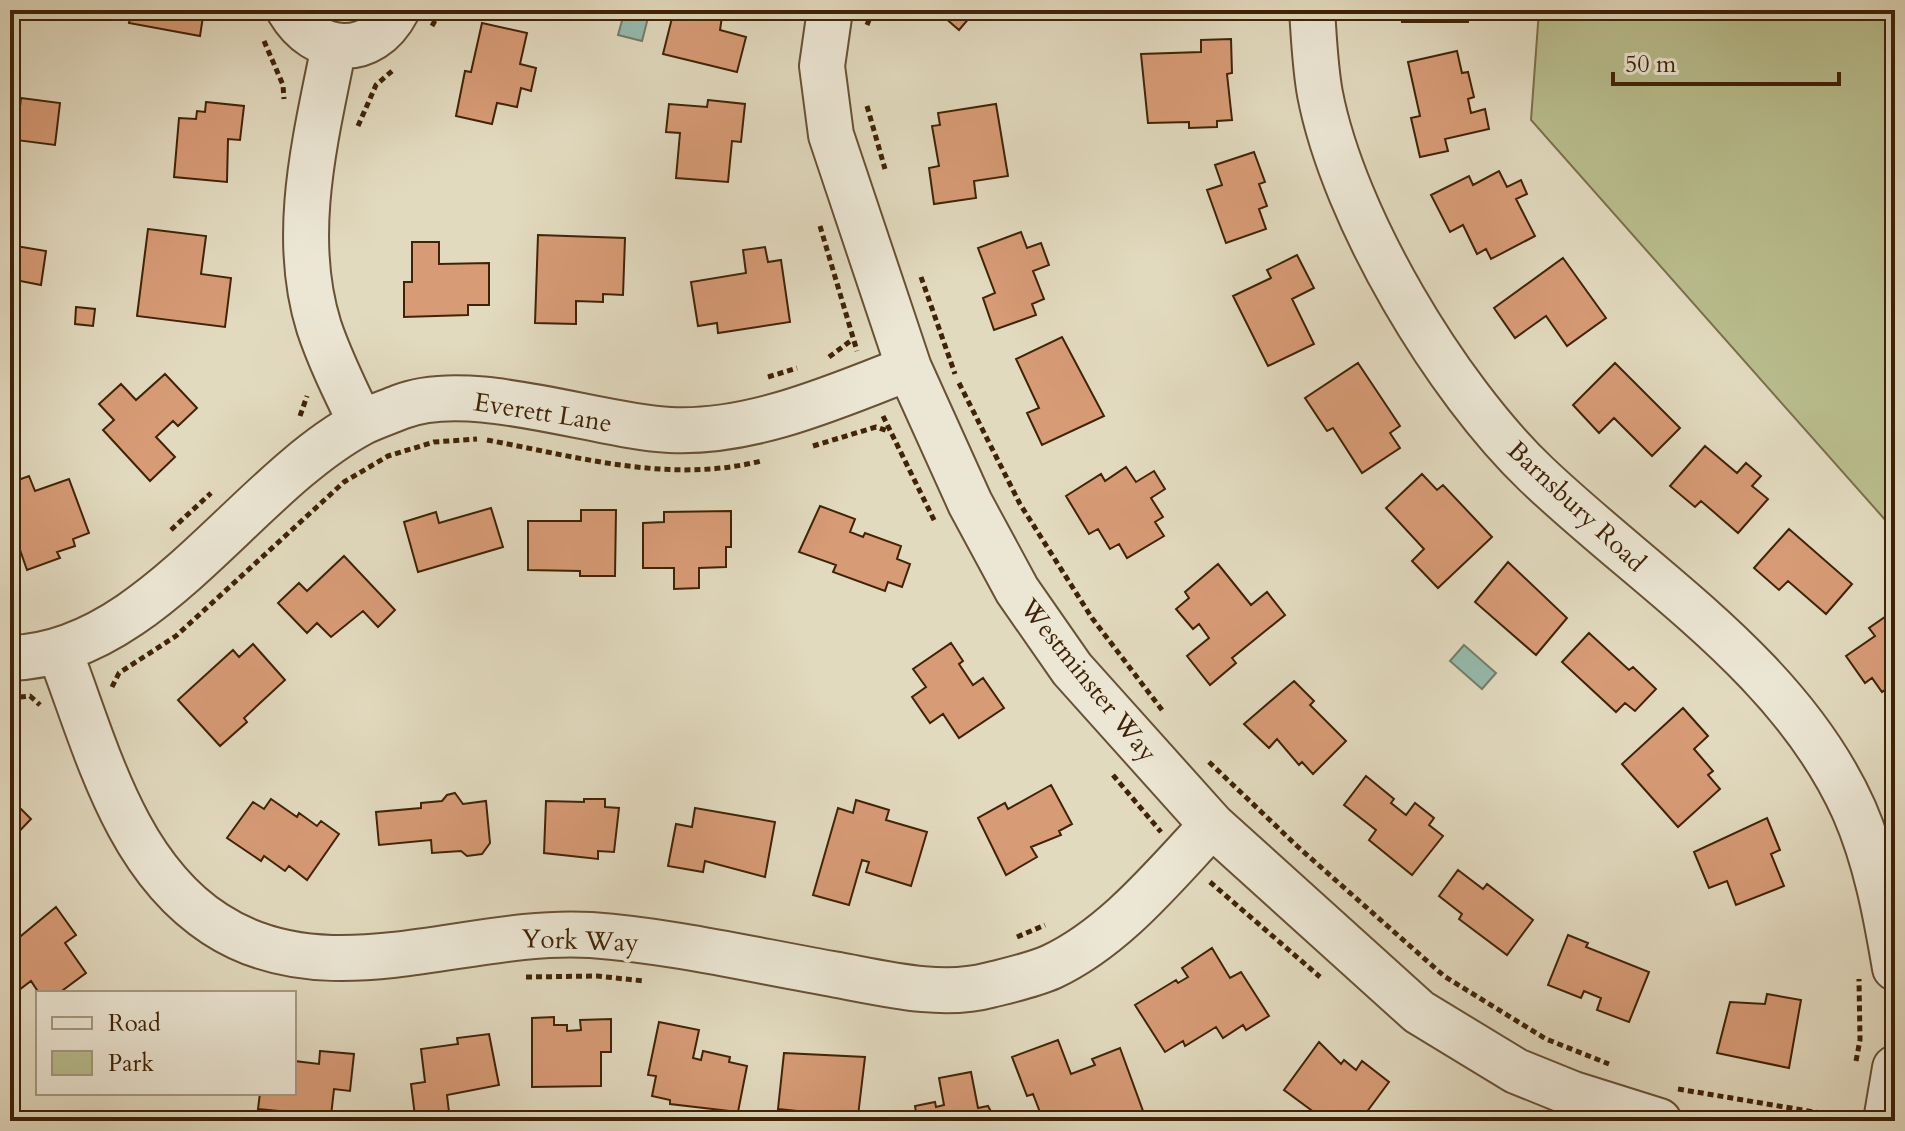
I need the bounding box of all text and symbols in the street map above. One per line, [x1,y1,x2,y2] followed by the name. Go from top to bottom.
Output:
[1613,36,1839,86] scale bar
[1625,48,1677,81] text: 50 m
[471,384,614,441] street label: Everett Lane
[1500,433,1654,580] street label: Barnsbury Road
[1011,591,1165,769] street label: Westminster Way
[521,921,640,960] street label: York Way
[36,991,296,1095] legend
[108,1007,161,1040] text: Road
[108,1047,154,1080] text: Park

